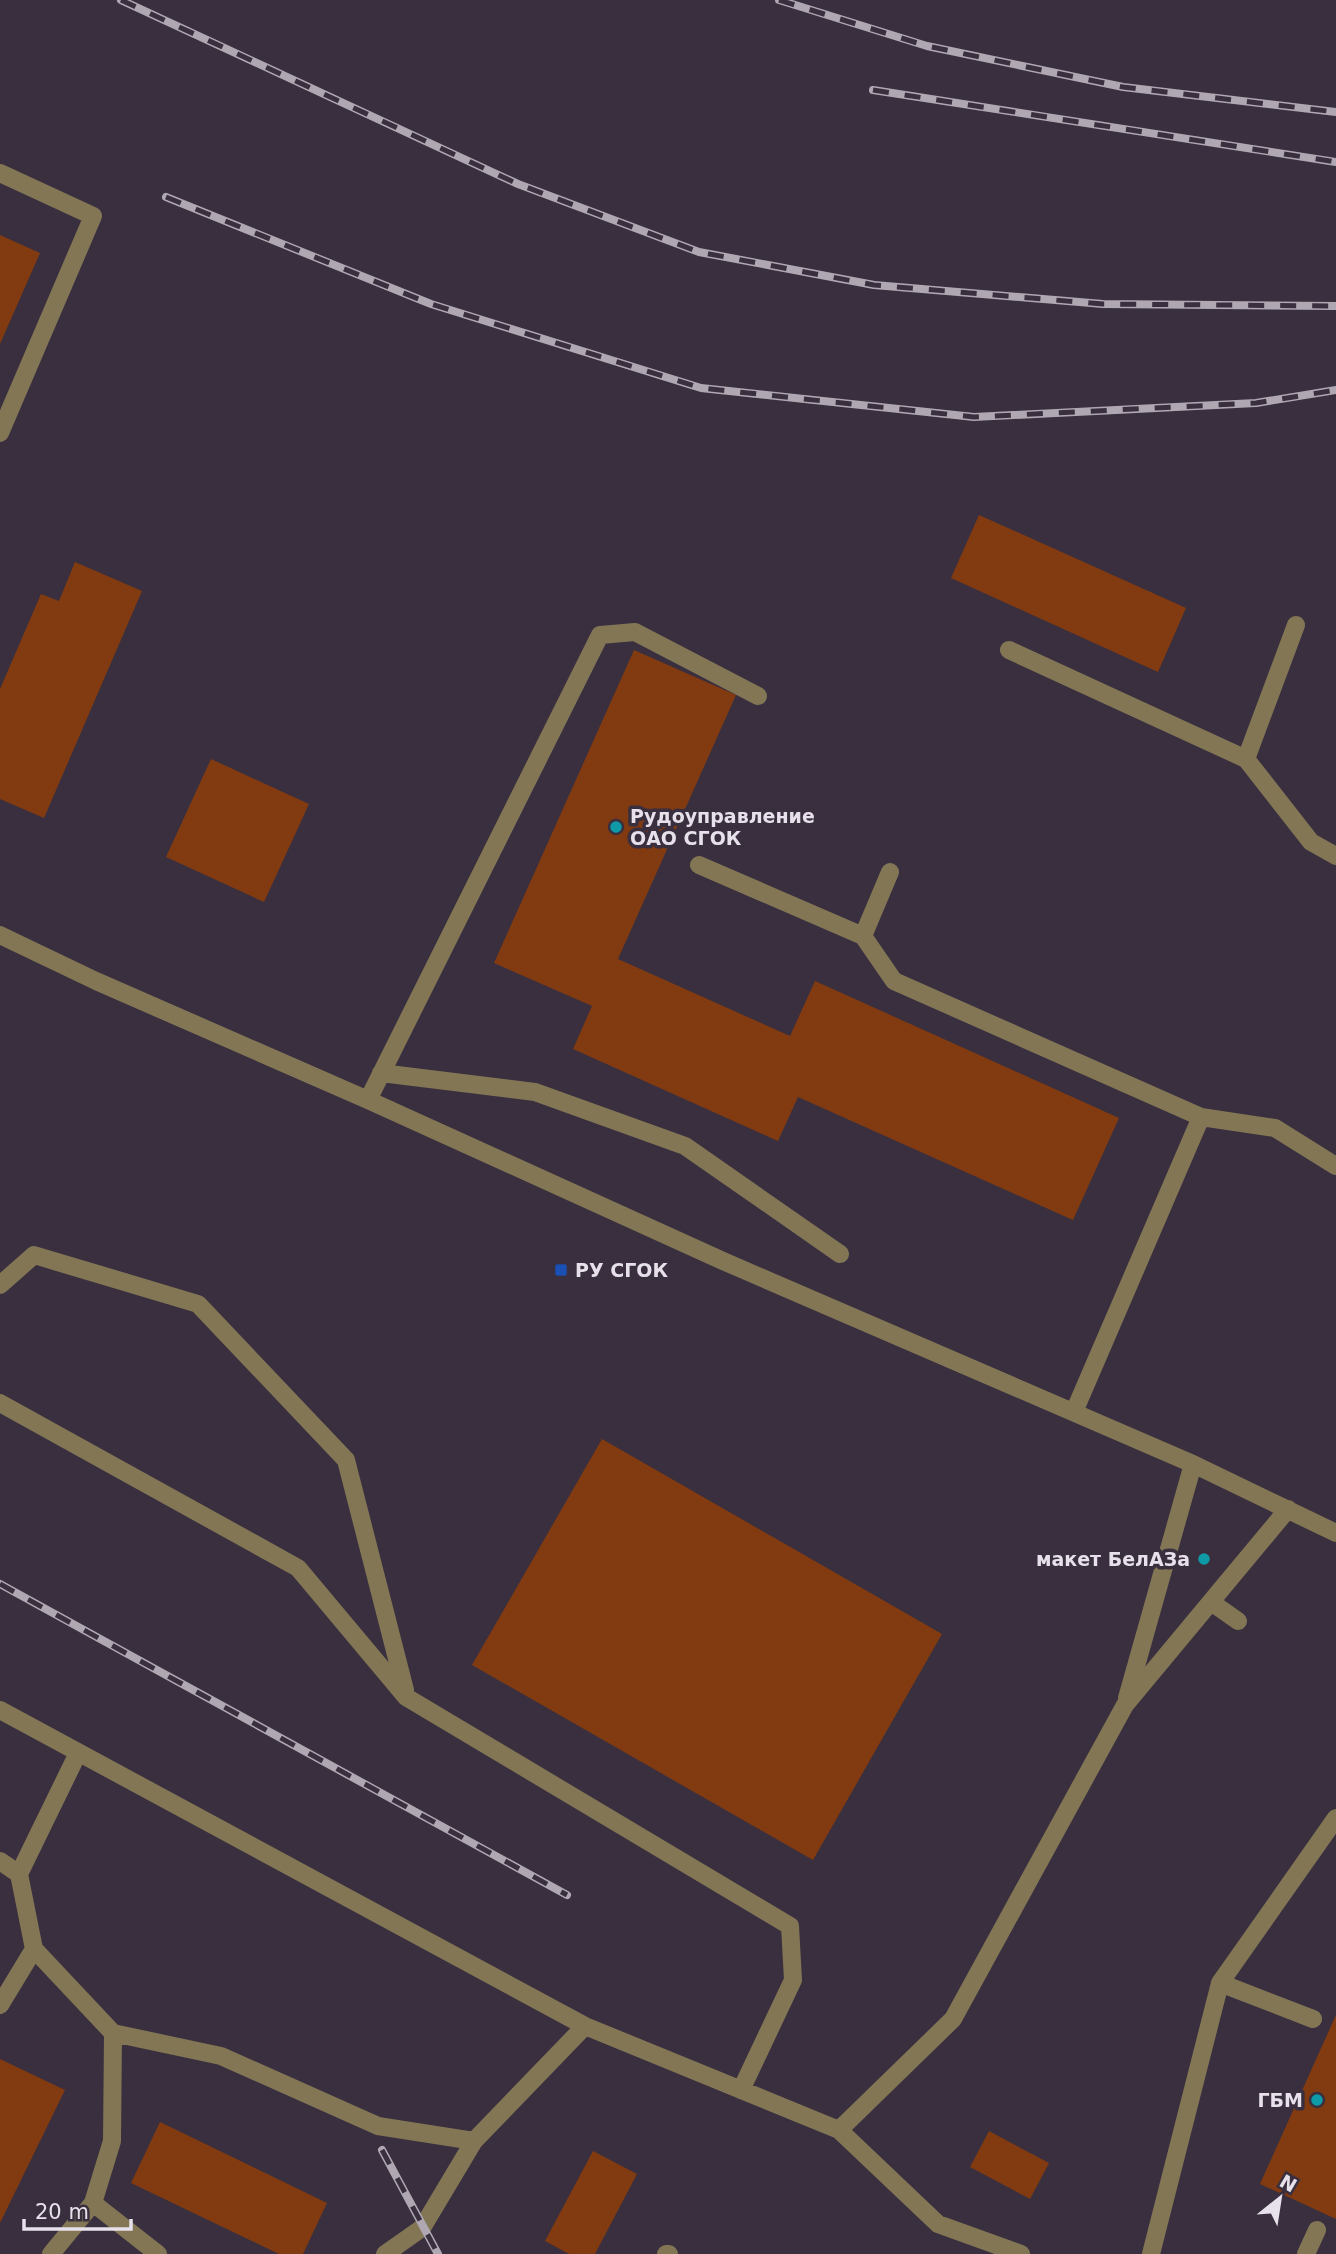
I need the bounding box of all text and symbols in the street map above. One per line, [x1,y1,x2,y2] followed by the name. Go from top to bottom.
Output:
[630,805,815,849] place label: Рудоуправление ОАО СГОК
[608,819,624,835] marker: Рудоуправление ОАО СГОК
[575,1259,668,1281] place label: РУ СГОК
[553,1262,569,1278] marker: РУ СГОК
[1036,1548,1190,1570] place label: макет БелАЗа
[1196,1551,1212,1567] marker: макет БелАЗа
[1258,2089,1303,2111] place label: ГБМ
[1309,2092,1325,2108] marker: ГБМ
[1245,2163,1315,2233] north arrow
[1276,2170,1301,2197] text: N
[24,2188,131,2232] scale bar
[35,2200,89,2224] text: 20 m

